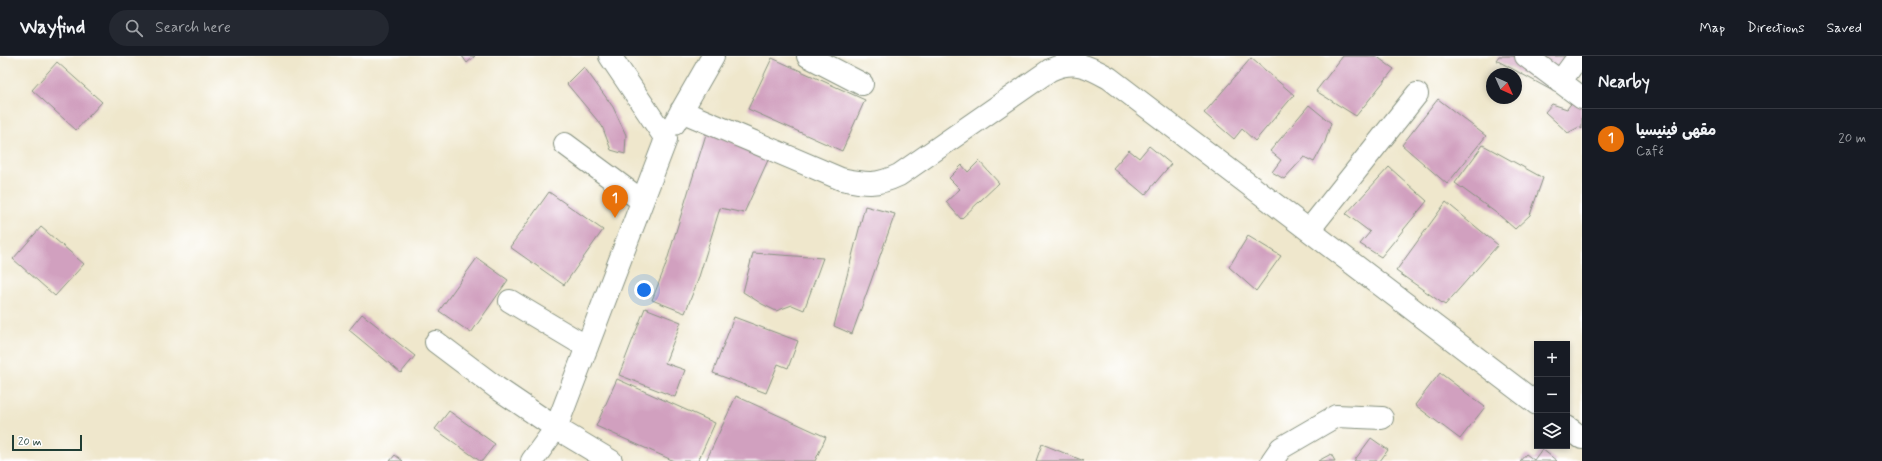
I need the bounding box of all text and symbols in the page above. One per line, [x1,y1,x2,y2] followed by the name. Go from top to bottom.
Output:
[109,10,389,46] search box
[20,15,85,40] text: Wayfind
[123,17,145,39] icon: search
[155,18,231,38] text: Search here
[1699,19,1725,37] text: Map
[1747,19,1805,37] text: Directions
[1827,19,1862,37] text: Saved
[1486,68,1522,104] north arrow
[1598,71,1650,93] text: Nearby
[1636,121,1716,141] text: مقهى فينيسيا
[1608,130,1614,147] text: 1
[1838,130,1866,147] text: 20 m
[1636,143,1663,160] text: Café
[602,185,628,218] pin: 1
[634,280,654,300] your location
[1534,341,1570,449] map controls
[1534,341,1570,377] button: +
[1534,377,1570,413] button: −
[1534,413,1570,449] button: layers
[12,433,82,452] scale bar
[18,435,41,449] text: 20 m

